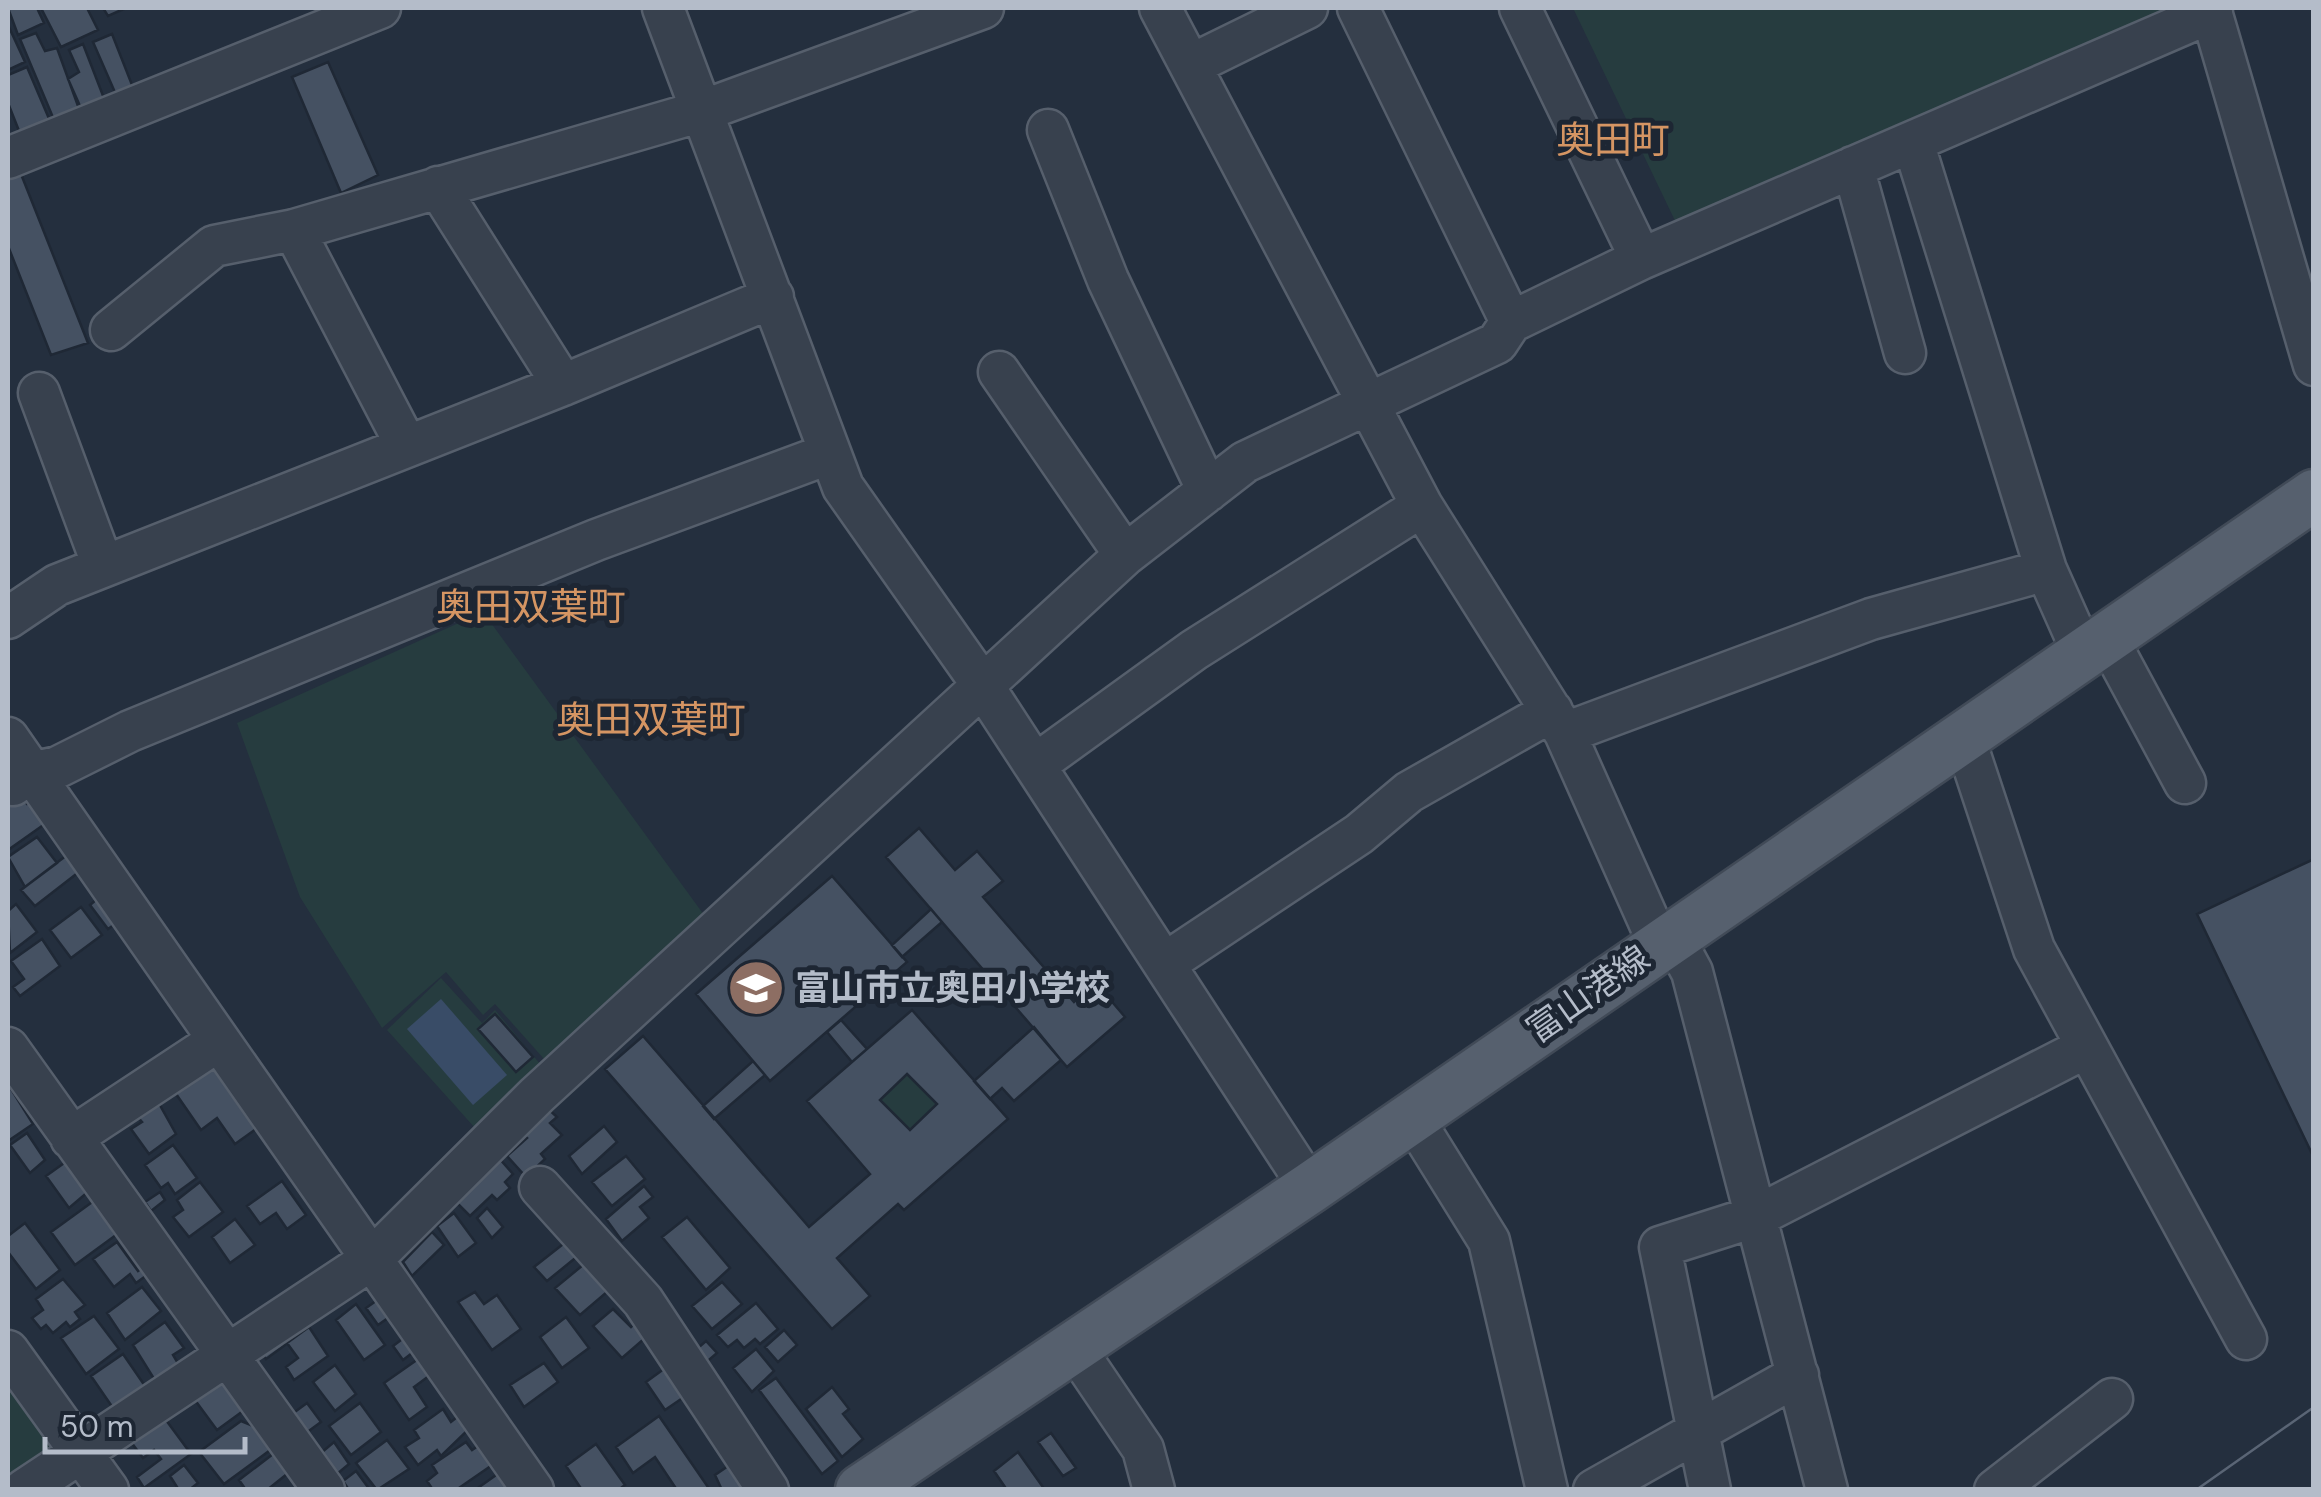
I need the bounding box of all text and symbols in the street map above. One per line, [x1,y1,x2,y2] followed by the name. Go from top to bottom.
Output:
[1556,115,1670,165] district label: 奥田町
[436,582,626,632] district label: 奥田双葉町
[556,695,746,745] district label: 奥田双葉町
[1517,935,1659,1053] street label: 富山港線
[726,958,786,1018] school or university icon: 富山市立奥田小学校
[795,965,1110,1011] place label: 富山市立奥田小学校
[45,1392,245,1454] scale bar
[60,1407,134,1446] text: 50 m

